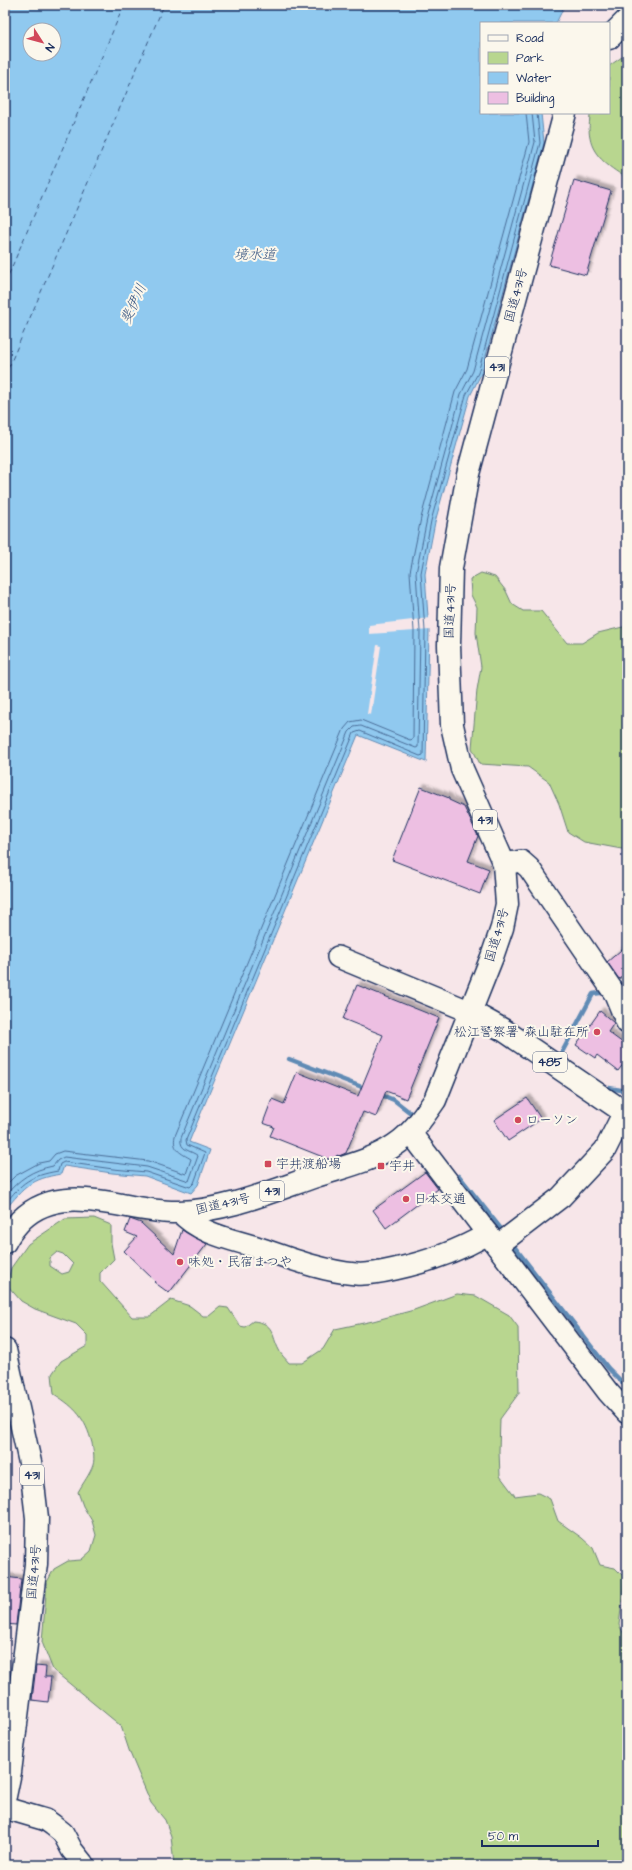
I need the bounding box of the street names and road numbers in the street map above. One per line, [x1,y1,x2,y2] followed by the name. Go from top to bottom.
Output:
[500,266,532,324] street label: 国道431号
[485,357,509,377] road number: 431
[440,583,460,639] street label: 国道431号
[473,810,497,830] road number: 431
[481,906,513,964] street label: 国道431号
[533,1052,567,1072] road number: 485
[260,1181,284,1201] road number: 431
[194,1189,252,1219] street label: 国道431号
[20,1465,44,1485] road number: 431
[23,1543,45,1601] street label: 国道431号

